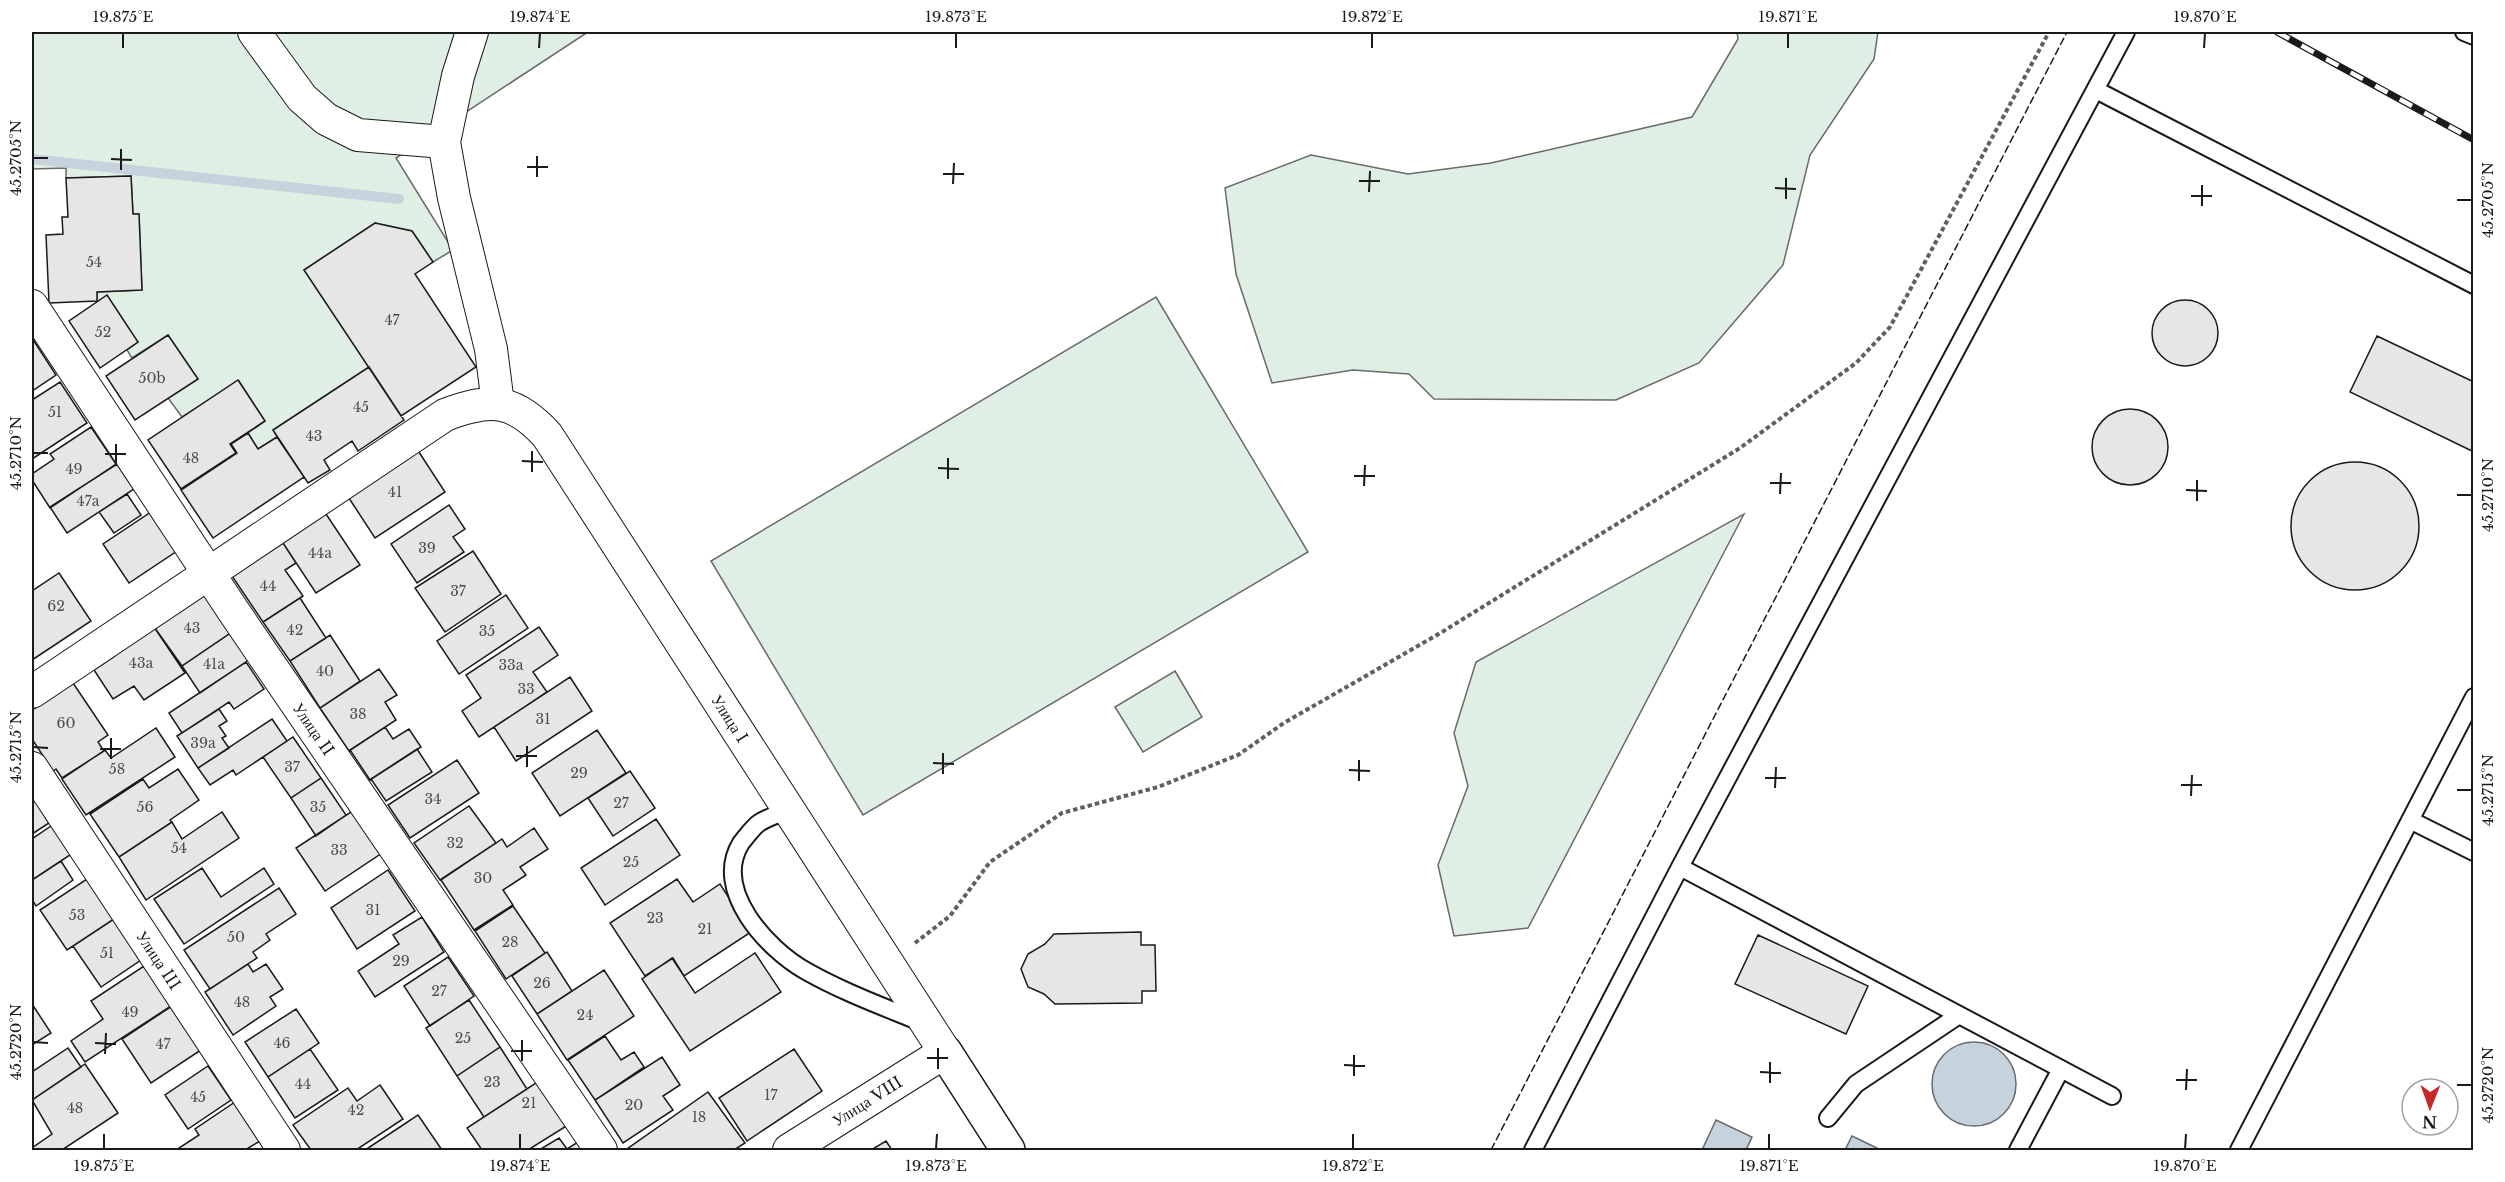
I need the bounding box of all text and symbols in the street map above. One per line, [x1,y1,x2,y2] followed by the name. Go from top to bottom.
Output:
[93,7,154,26] text: 19.875°E
[510,7,571,26] text: 19.874°E
[925,7,987,26] text: 19.873°E
[1341,7,1403,26] text: 19.872°E
[1758,7,1818,26] text: 19.871°E
[2173,7,2237,26] text: 19.870°E
[6,120,25,196] text: 45.2705°N
[2478,162,2497,238] text: 45.2705°N
[86,253,102,271] house number: 54
[384,311,401,329] house number: 47
[95,323,111,341] house number: 52
[138,369,166,387] house number: 50b
[353,398,369,416] house number: 45
[48,403,62,421] house number: 51
[6,416,25,490] text: 45.2710°N
[306,427,322,445] house number: 43
[183,449,199,467] house number: 48
[2478,458,2497,532] text: 45.2710°N
[65,460,83,478] house number: 49
[388,483,402,501] house number: 41
[77,492,100,510] house number: 47a
[418,539,436,557] house number: 39
[308,544,332,562] house number: 44a
[260,577,276,595] house number: 44
[450,582,467,600] house number: 37
[47,597,65,615] house number: 62
[184,619,200,637] house number: 43
[287,621,303,639] house number: 42
[479,622,495,640] house number: 35
[129,654,154,672] house number: 43a
[203,655,225,673] house number: 41a
[498,656,524,674] house number: 33a
[316,662,334,680] house number: 40
[517,680,535,698] house number: 33
[707,691,753,746] street label: Улица I
[289,698,339,759] street label: Улица II
[349,705,367,723] house number: 38
[536,710,550,728] house number: 31
[6,711,25,783] text: 45.2715°N
[57,714,76,732] house number: 60
[190,734,216,752] house number: 39a
[2478,754,2497,826] text: 45.2715°N
[284,758,301,776] house number: 37
[109,760,125,778] house number: 58
[570,764,588,782] house number: 29
[425,790,441,808] house number: 34
[613,794,630,812] house number: 27
[137,798,153,816] house number: 56
[310,798,326,816] house number: 35
[446,834,464,852] house number: 32
[171,839,187,857] house number: 54
[330,841,348,859] house number: 33
[623,853,639,871] house number: 25
[474,869,492,887] house number: 30
[366,901,380,919] house number: 31
[69,906,85,924] house number: 53
[646,909,664,927] house number: 23
[698,920,712,938] house number: 21
[132,927,185,993] street label: Улица III
[227,928,245,946] house number: 50
[501,933,519,951] house number: 28
[100,944,114,962] house number: 51
[392,952,410,970] house number: 29
[533,974,551,992] house number: 26
[431,982,448,1000] house number: 27
[234,993,250,1011] house number: 48
[121,1003,139,1021] house number: 49
[6,1004,25,1080] text: 45.2720°N
[577,1006,593,1024] house number: 24
[455,1029,471,1047] house number: 25
[273,1034,291,1052] house number: 46
[155,1035,172,1053] house number: 47
[2478,1047,2497,1123] text: 45.2720°N
[828,1072,906,1130] street label: Улица VIII
[483,1073,501,1091] house number: 23
[295,1075,311,1093] house number: 44
[2400,1077,2460,1137] north arrow
[764,1086,779,1104] house number: 17
[190,1088,206,1106] house number: 45
[522,1094,536,1112] house number: 21
[625,1096,643,1114] house number: 20
[67,1099,83,1117] house number: 48
[348,1101,364,1119] house number: 42
[692,1108,706,1126] house number: 18
[2422,1112,2437,1132] text: N
[74,1156,135,1175] text: 19.875°E
[490,1156,551,1175] text: 19.874°E
[905,1156,967,1175] text: 19.873°E
[1322,1156,1384,1175] text: 19.872°E
[1739,1156,1799,1175] text: 19.871°E
[2153,1156,2217,1175] text: 19.870°E

